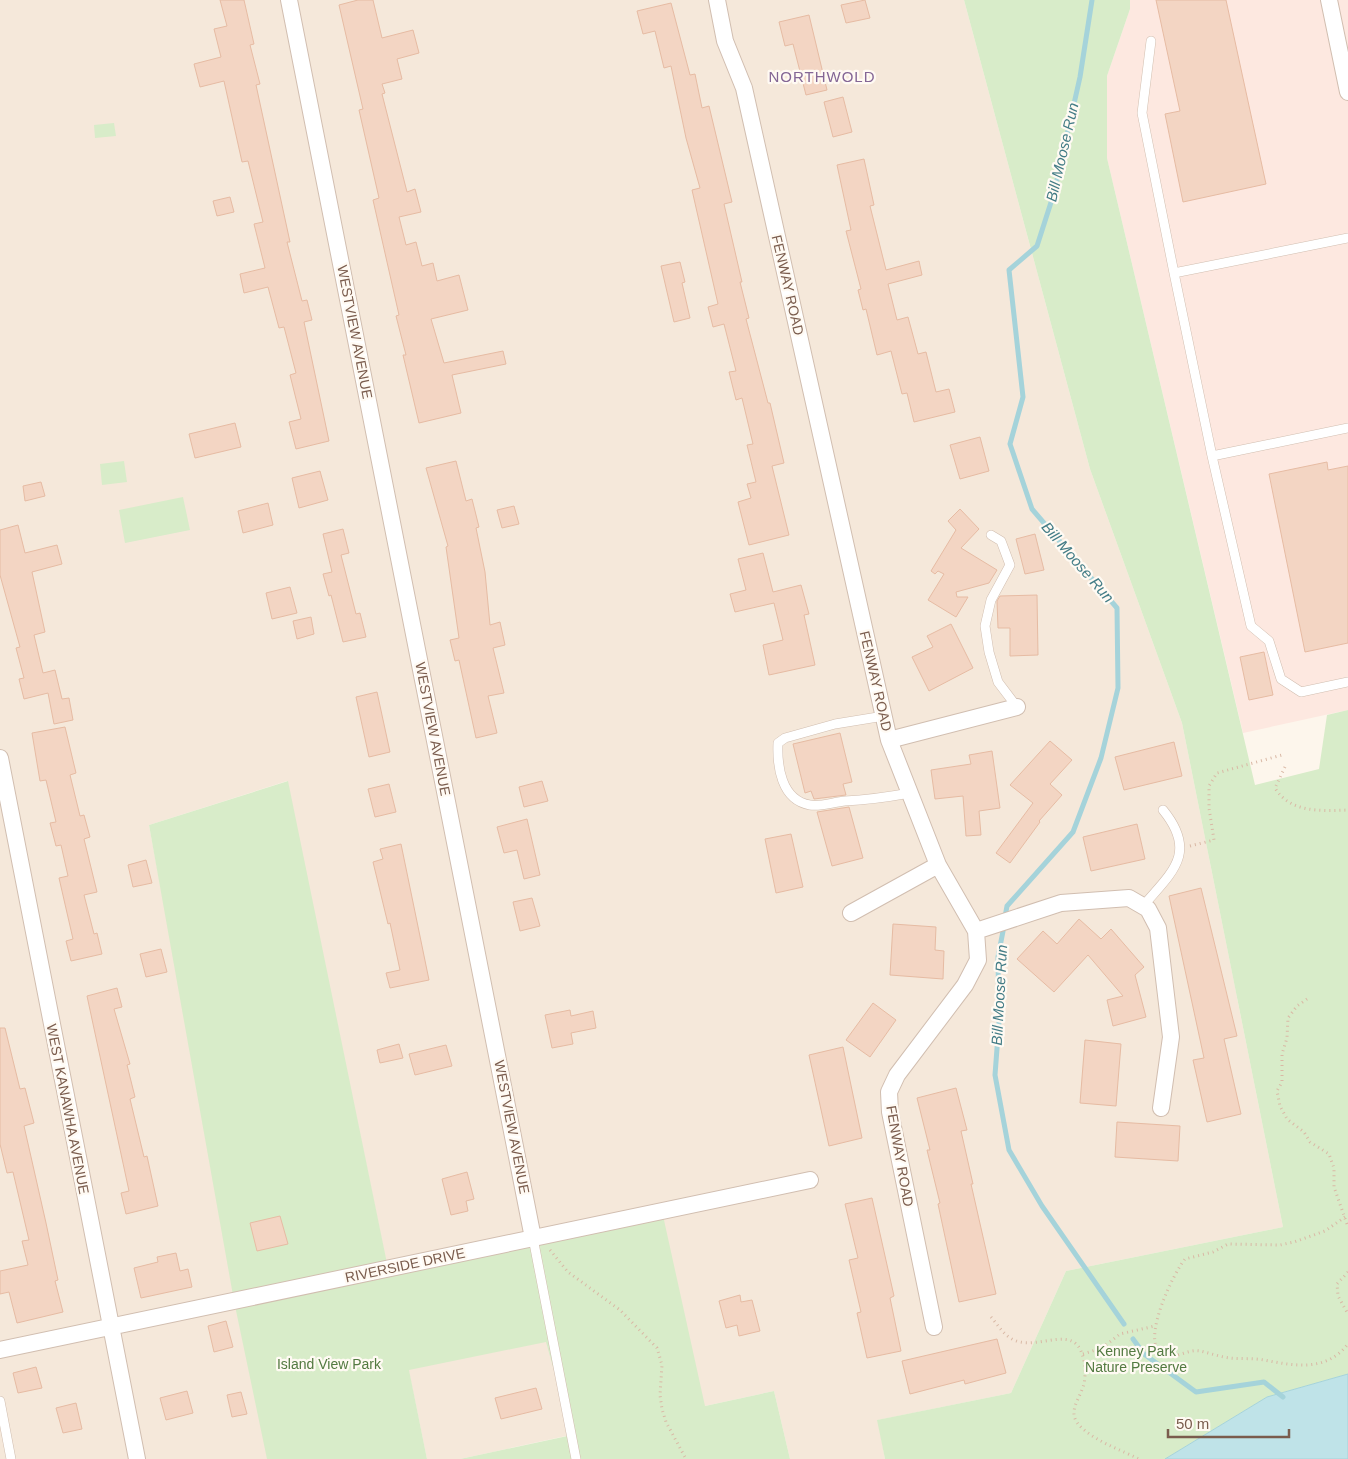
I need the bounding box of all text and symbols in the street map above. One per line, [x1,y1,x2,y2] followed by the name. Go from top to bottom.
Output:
[768,68,876,85] district label: NORTHWOLD
[1042,101,1082,203] water label: Bill Moose Run
[769,233,807,337] street label: FENWAY ROAD
[334,264,376,400] street label: WESTVIEW AVENUE
[1038,518,1118,606] water label: Bill Moose Run
[857,629,895,733] street label: FENWAY ROAD
[412,661,454,797] street label: WESTVIEW AVENUE
[988,944,1010,1046] water label: Bill Moose Run
[44,1022,92,1196] street label: WEST KANAWHA AVENUE
[491,1059,533,1195] street label: WESTVIEW AVENUE
[883,1104,917,1208] street label: FENWAY ROAD
[344,1244,466,1286] street label: RIVERSIDE DRIVE
[1085,1343,1187,1375] park label: Kenney Park Nature Preserve
[277,1356,382,1372] park label: Island View Park
[1168,1406,1289,1438] scale bar
[1176,1415,1209,1432] text: 50 m

